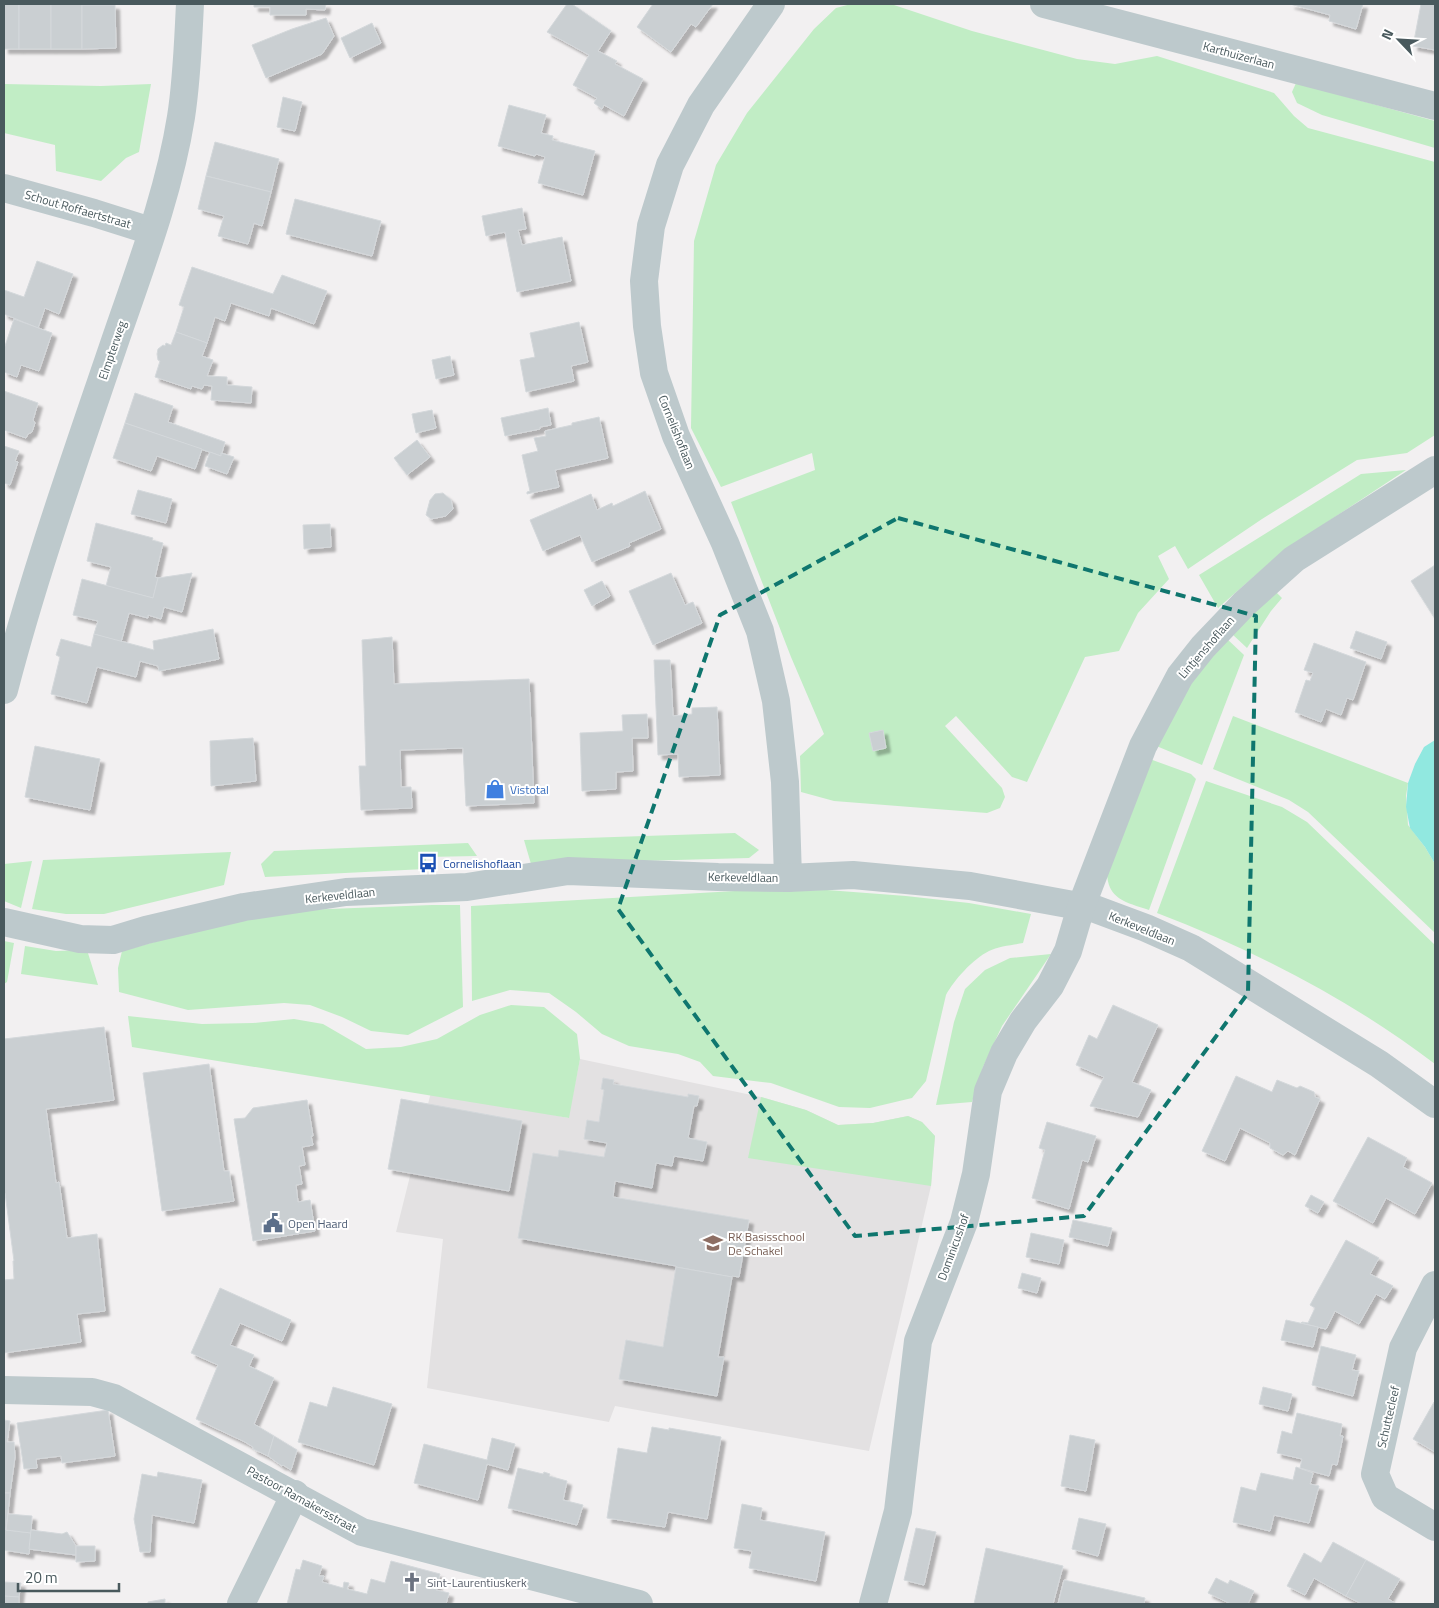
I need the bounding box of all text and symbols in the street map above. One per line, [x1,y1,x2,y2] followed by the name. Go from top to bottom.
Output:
[1374,15,1424,65] north arrow
[1375,25,1398,43] text: N
[1201,36,1277,74] street label: Karthuizerlaan
[23,185,134,233] street label: Schout Roffaertstraat
[93,318,131,382] street label: Elmpterweg
[654,392,700,472] street label: Cornelishoflaan
[1173,611,1239,683] street label: Lintjenshoflaan
[484,778,506,800] shop icon: Vistotal
[510,780,549,799] place label: Vistotal
[417,852,439,874] bus stop icon: Cornelishoflaan
[443,854,521,873] place label: Cornelishoflaan
[708,867,778,887] street label: Kerkeveldlaan
[304,882,376,908] street label: Kerkeveldlaan
[1106,906,1178,950] street label: Kerkeveldlaan
[932,1211,974,1283] street label: Dominicushof
[262,1212,284,1234] public building icon: Open Haard
[288,1214,348,1233] place label: Open Haard
[728,1227,805,1260] place label: RK Basisschool De Schakel
[702,1232,724,1254] school or university icon: RK Basisschool De Schakel
[1372,1384,1404,1450] street label: Schuttecleef
[243,1461,361,1538] street label: Pastoor Ramakersstraat
[18,1560,119,1592] scale bar
[25,1566,58,1589] text: 20 m
[401,1571,423,1593] church icon: Sint-Laurentiuskerk
[427,1573,527,1592] place label: Sint-Laurentiuskerk

